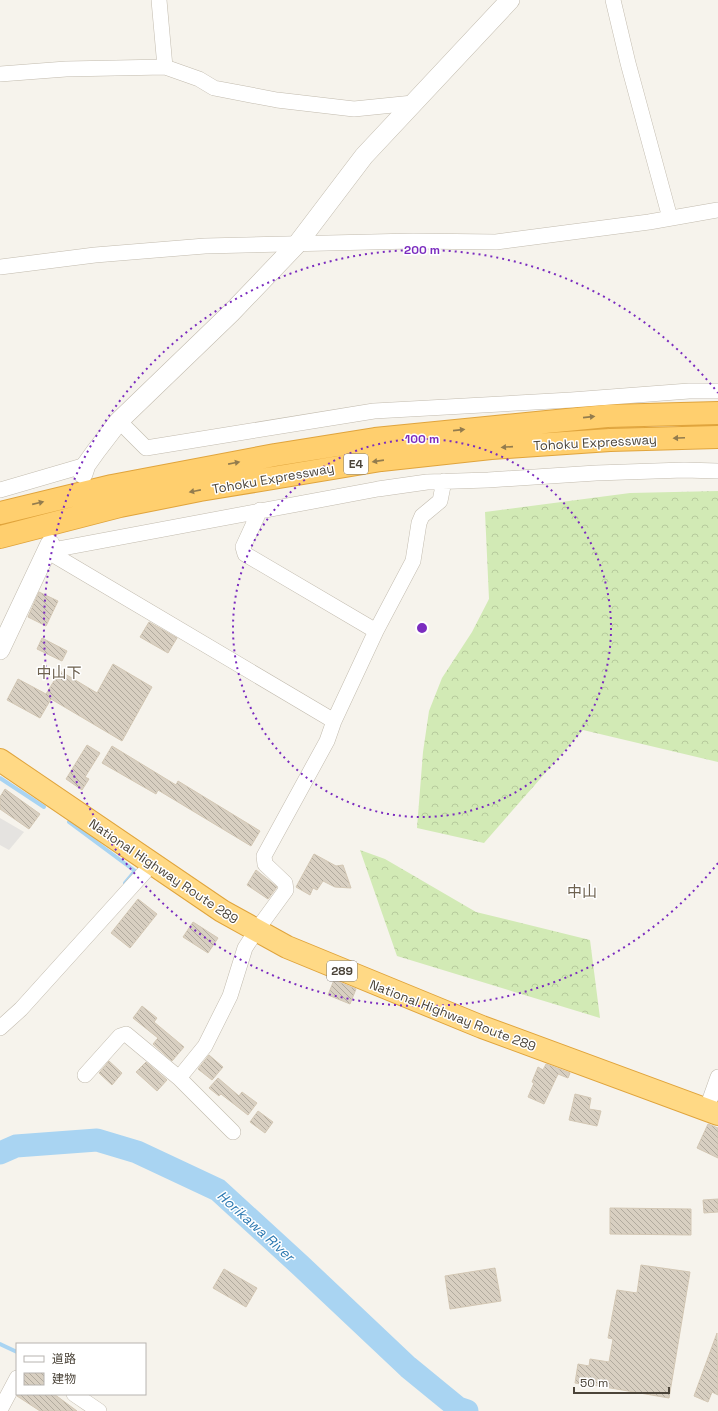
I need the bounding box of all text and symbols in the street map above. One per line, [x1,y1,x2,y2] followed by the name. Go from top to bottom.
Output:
[404,242,440,258] text: 200 m
[582,414,595,421] one-way arrow
[453,427,465,434] one-way arrow
[405,431,439,447] text: 100 m
[533,431,657,454] street label: Tohoku Expressway
[672,435,685,441] one-way arrow
[501,444,513,451] one-way arrow
[344,454,368,474] road number: E4
[372,458,384,464] one-way arrow
[211,459,335,498] street label: Tohoku Expressway
[228,460,240,466] one-way arrow
[188,489,201,495] one-way arrow
[32,500,44,506] one-way arrow
[415,621,429,635] centre of rings
[36,663,82,682] district label: 中山下
[86,815,242,928] street label: National Highway Route 289
[567,882,597,901] district label: 中山
[327,961,357,981] road number: 289
[367,976,538,1055] street label: National Highway Route 289
[214,1187,300,1267] water label: Horikawa River
[16,1343,146,1395] legend
[52,1351,76,1367] text: 道路
[574,1369,669,1395] scale bar
[52,1371,76,1387] text: 建物
[580,1375,608,1391] text: 50 m

